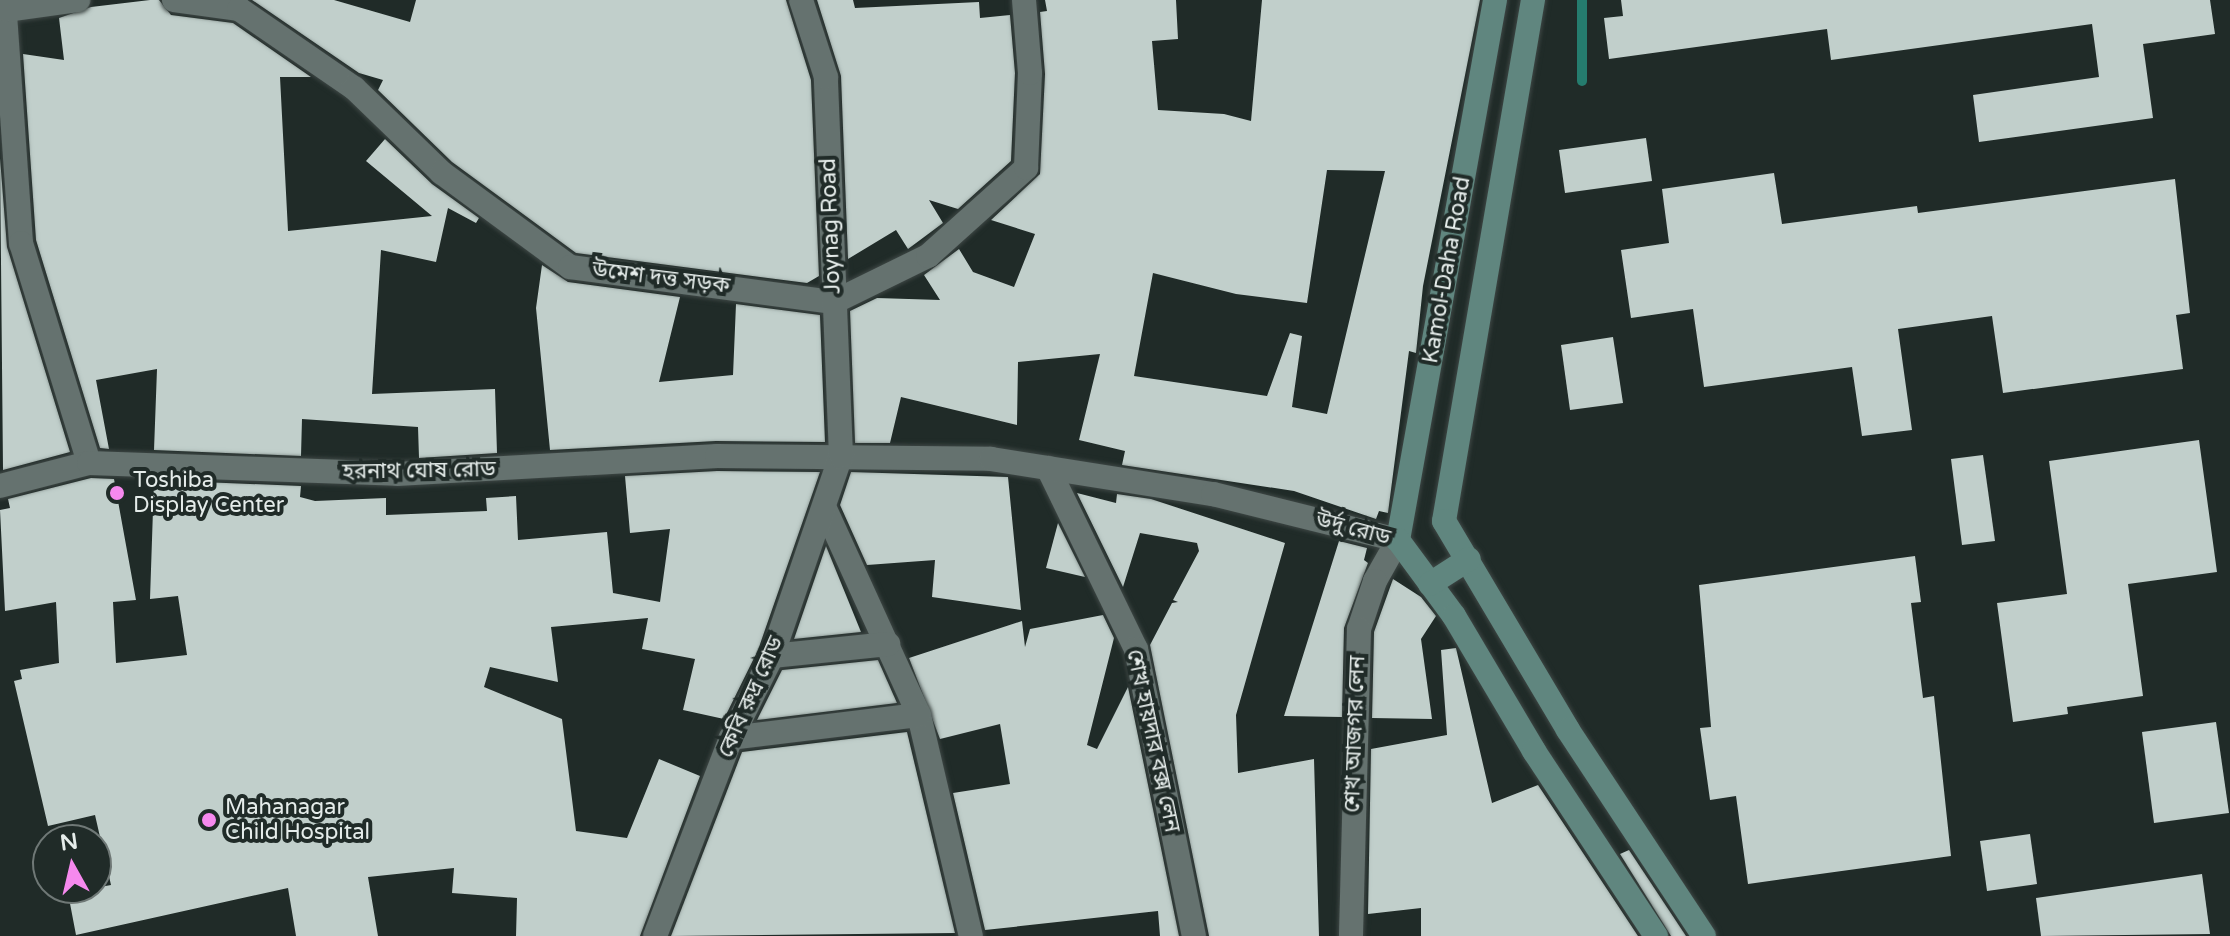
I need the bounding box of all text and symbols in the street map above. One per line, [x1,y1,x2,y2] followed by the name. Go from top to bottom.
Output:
[815,158,847,294] street label: Joynag Road
[1418,175,1476,365] street label: Kamol-Daha Road
[591,256,731,300] street label: উমেশ দত্ত সড়ক
[342,456,496,486] street label: হরনাথ ঘোষ রোড
[133,467,284,518] place label: Toshiba Display Center
[108,484,126,502] marker: Toshiba Display Center
[1313,506,1393,552] street label: উর্দু রোড
[713,632,789,762] street label: কেবি রুদ্র রোড
[1121,647,1185,835] street label: শেখ হায়দার বক্স লেন
[1339,655,1371,813] street label: শেখ আজগর লেন
[225,794,370,846] place label: Mahanagar Child Hospital
[200,811,218,829] marker: Mahanagar Child Hospital
[32,824,112,904] north arrow
[58,828,79,856] text: N

